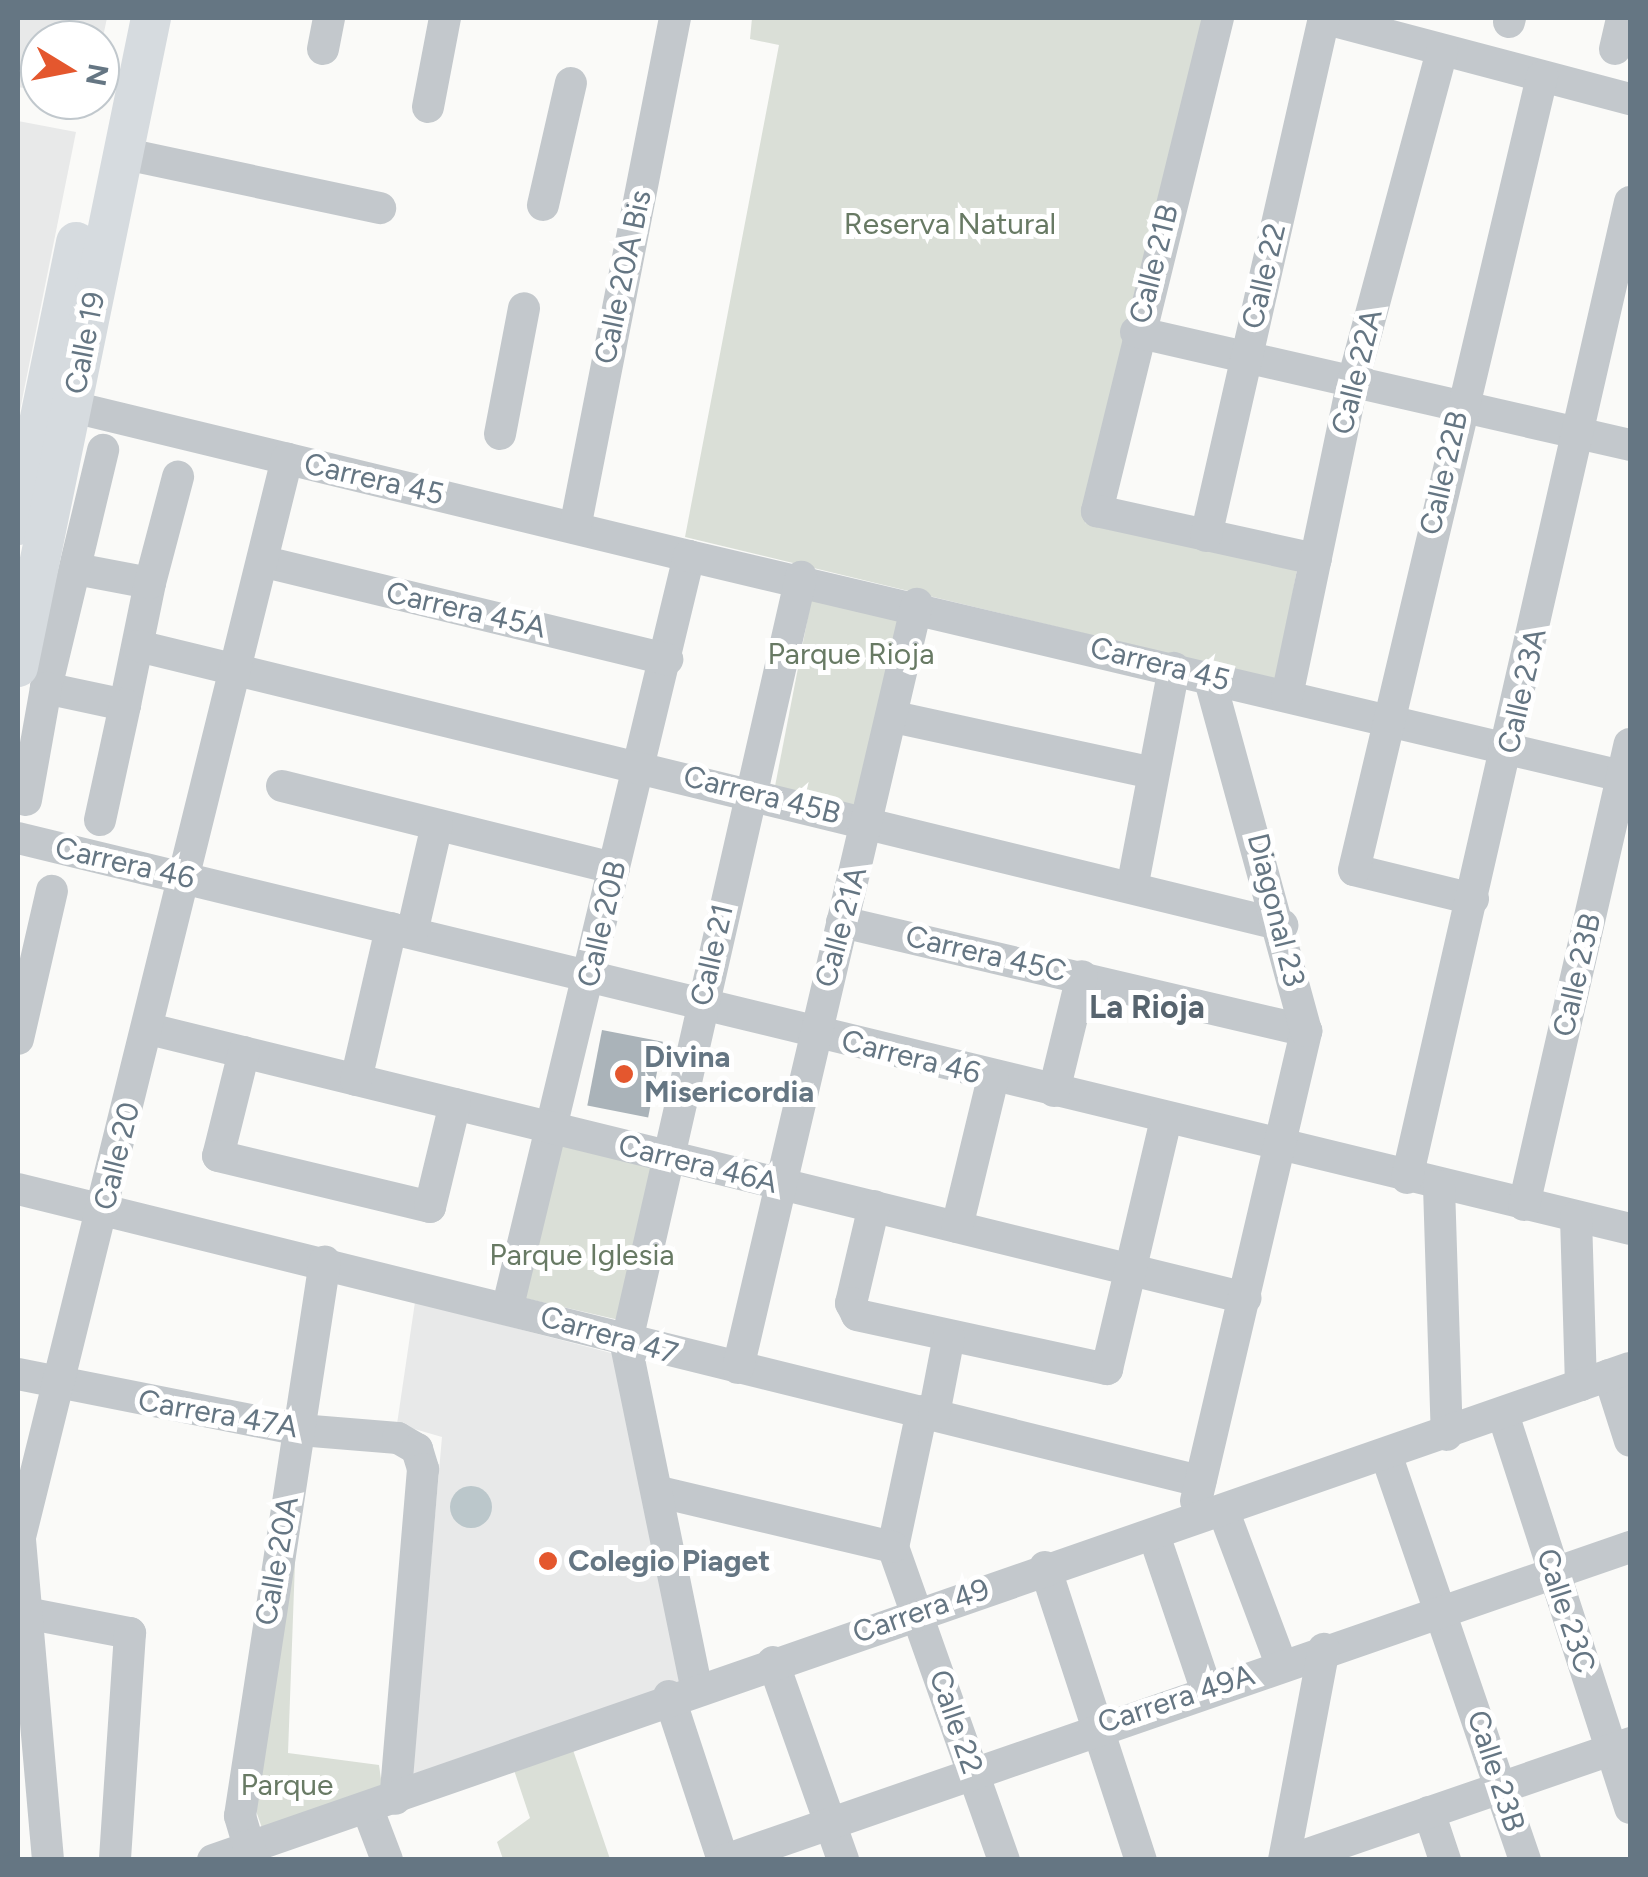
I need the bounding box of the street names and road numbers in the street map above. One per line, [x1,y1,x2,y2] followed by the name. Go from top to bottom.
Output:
[587,187,659,367] street label: Calle 20A Bis
[1122,201,1186,327] street label: Calle 21B
[1234,220,1294,332] street label: Calle 22
[57,289,113,397] street label: Calle 19
[1324,306,1390,438] street label: Calle 22A
[1412,408,1476,538] street label: Calle 22B
[301,445,447,513] street label: Carrera 45
[383,574,549,646] street label: Carrera 45A
[1490,625,1554,757] street label: Calle 23A
[1087,629,1233,699] street label: Carrera 45
[680,758,844,832] street label: Carrera 45B
[52,829,198,897] street label: Carrera 46
[1240,829,1312,991] street label: Diagonal 23
[570,857,634,991] street label: Calle 20B
[808,863,874,991] street label: Calle 21A
[683,901,741,1009] street label: Calle 21
[1545,910,1609,1040] street label: Calle 23B
[902,918,1070,990] street label: Carrera 45C
[838,1022,984,1092] street label: Carrera 46
[86,1098,148,1214] street label: Calle 20
[615,1127,781,1201] street label: Carrera 46A
[536,1298,682,1372] street label: Carrera 47
[135,1382,301,1446] street label: Carrera 47A
[248,1494,306,1628] street label: Calle 20A
[1529,1544,1603,1678] street label: Calle 23C
[848,1571,994,1651] street label: Carrera 49
[1093,1657,1259,1741] street label: Carrera 49A
[921,1665,991,1779] street label: Calle 22
[1460,1706,1532,1836] street label: Calle 23B

